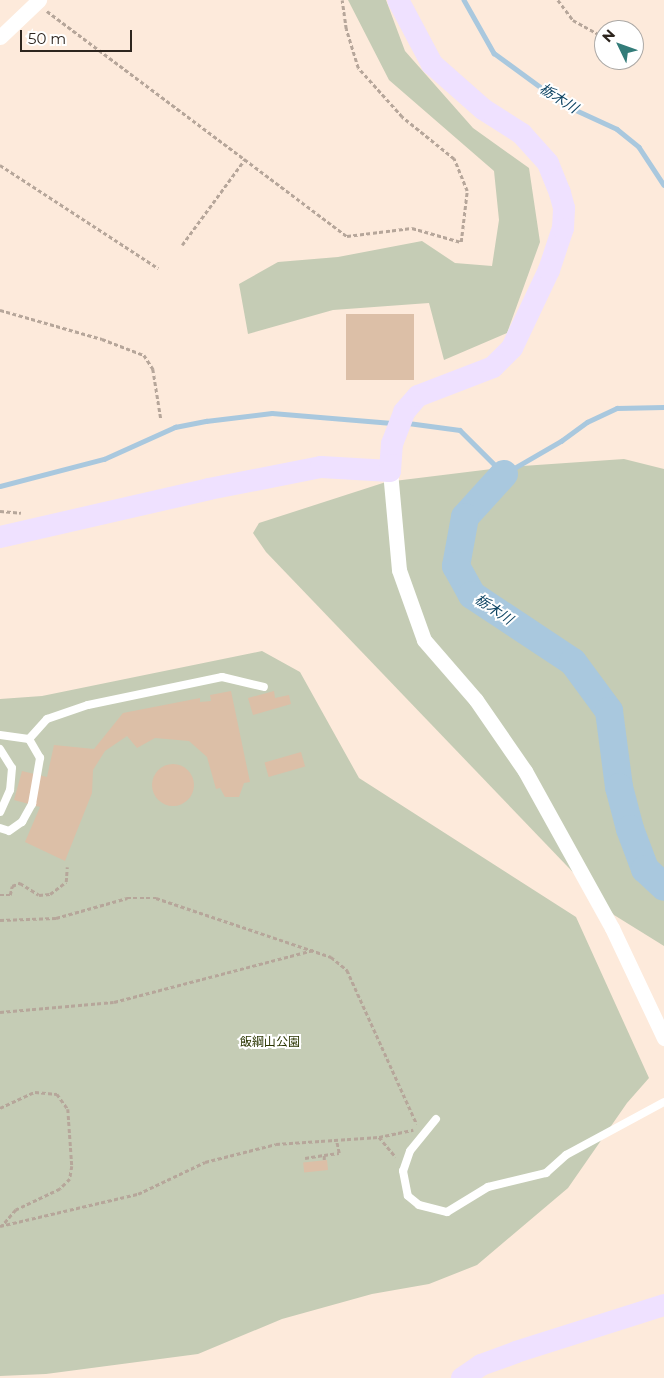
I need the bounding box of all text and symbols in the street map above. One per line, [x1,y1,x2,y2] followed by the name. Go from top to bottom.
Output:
[22,20,135,52] scale bar
[594,20,644,70] north arrow
[598,25,619,46] text: N
[28,29,66,48] text: 50 m
[537,80,581,116] water label: 栃木川
[472,590,516,628] water label: 栃木川
[240,1035,300,1049] park label: 飯綱山公園

